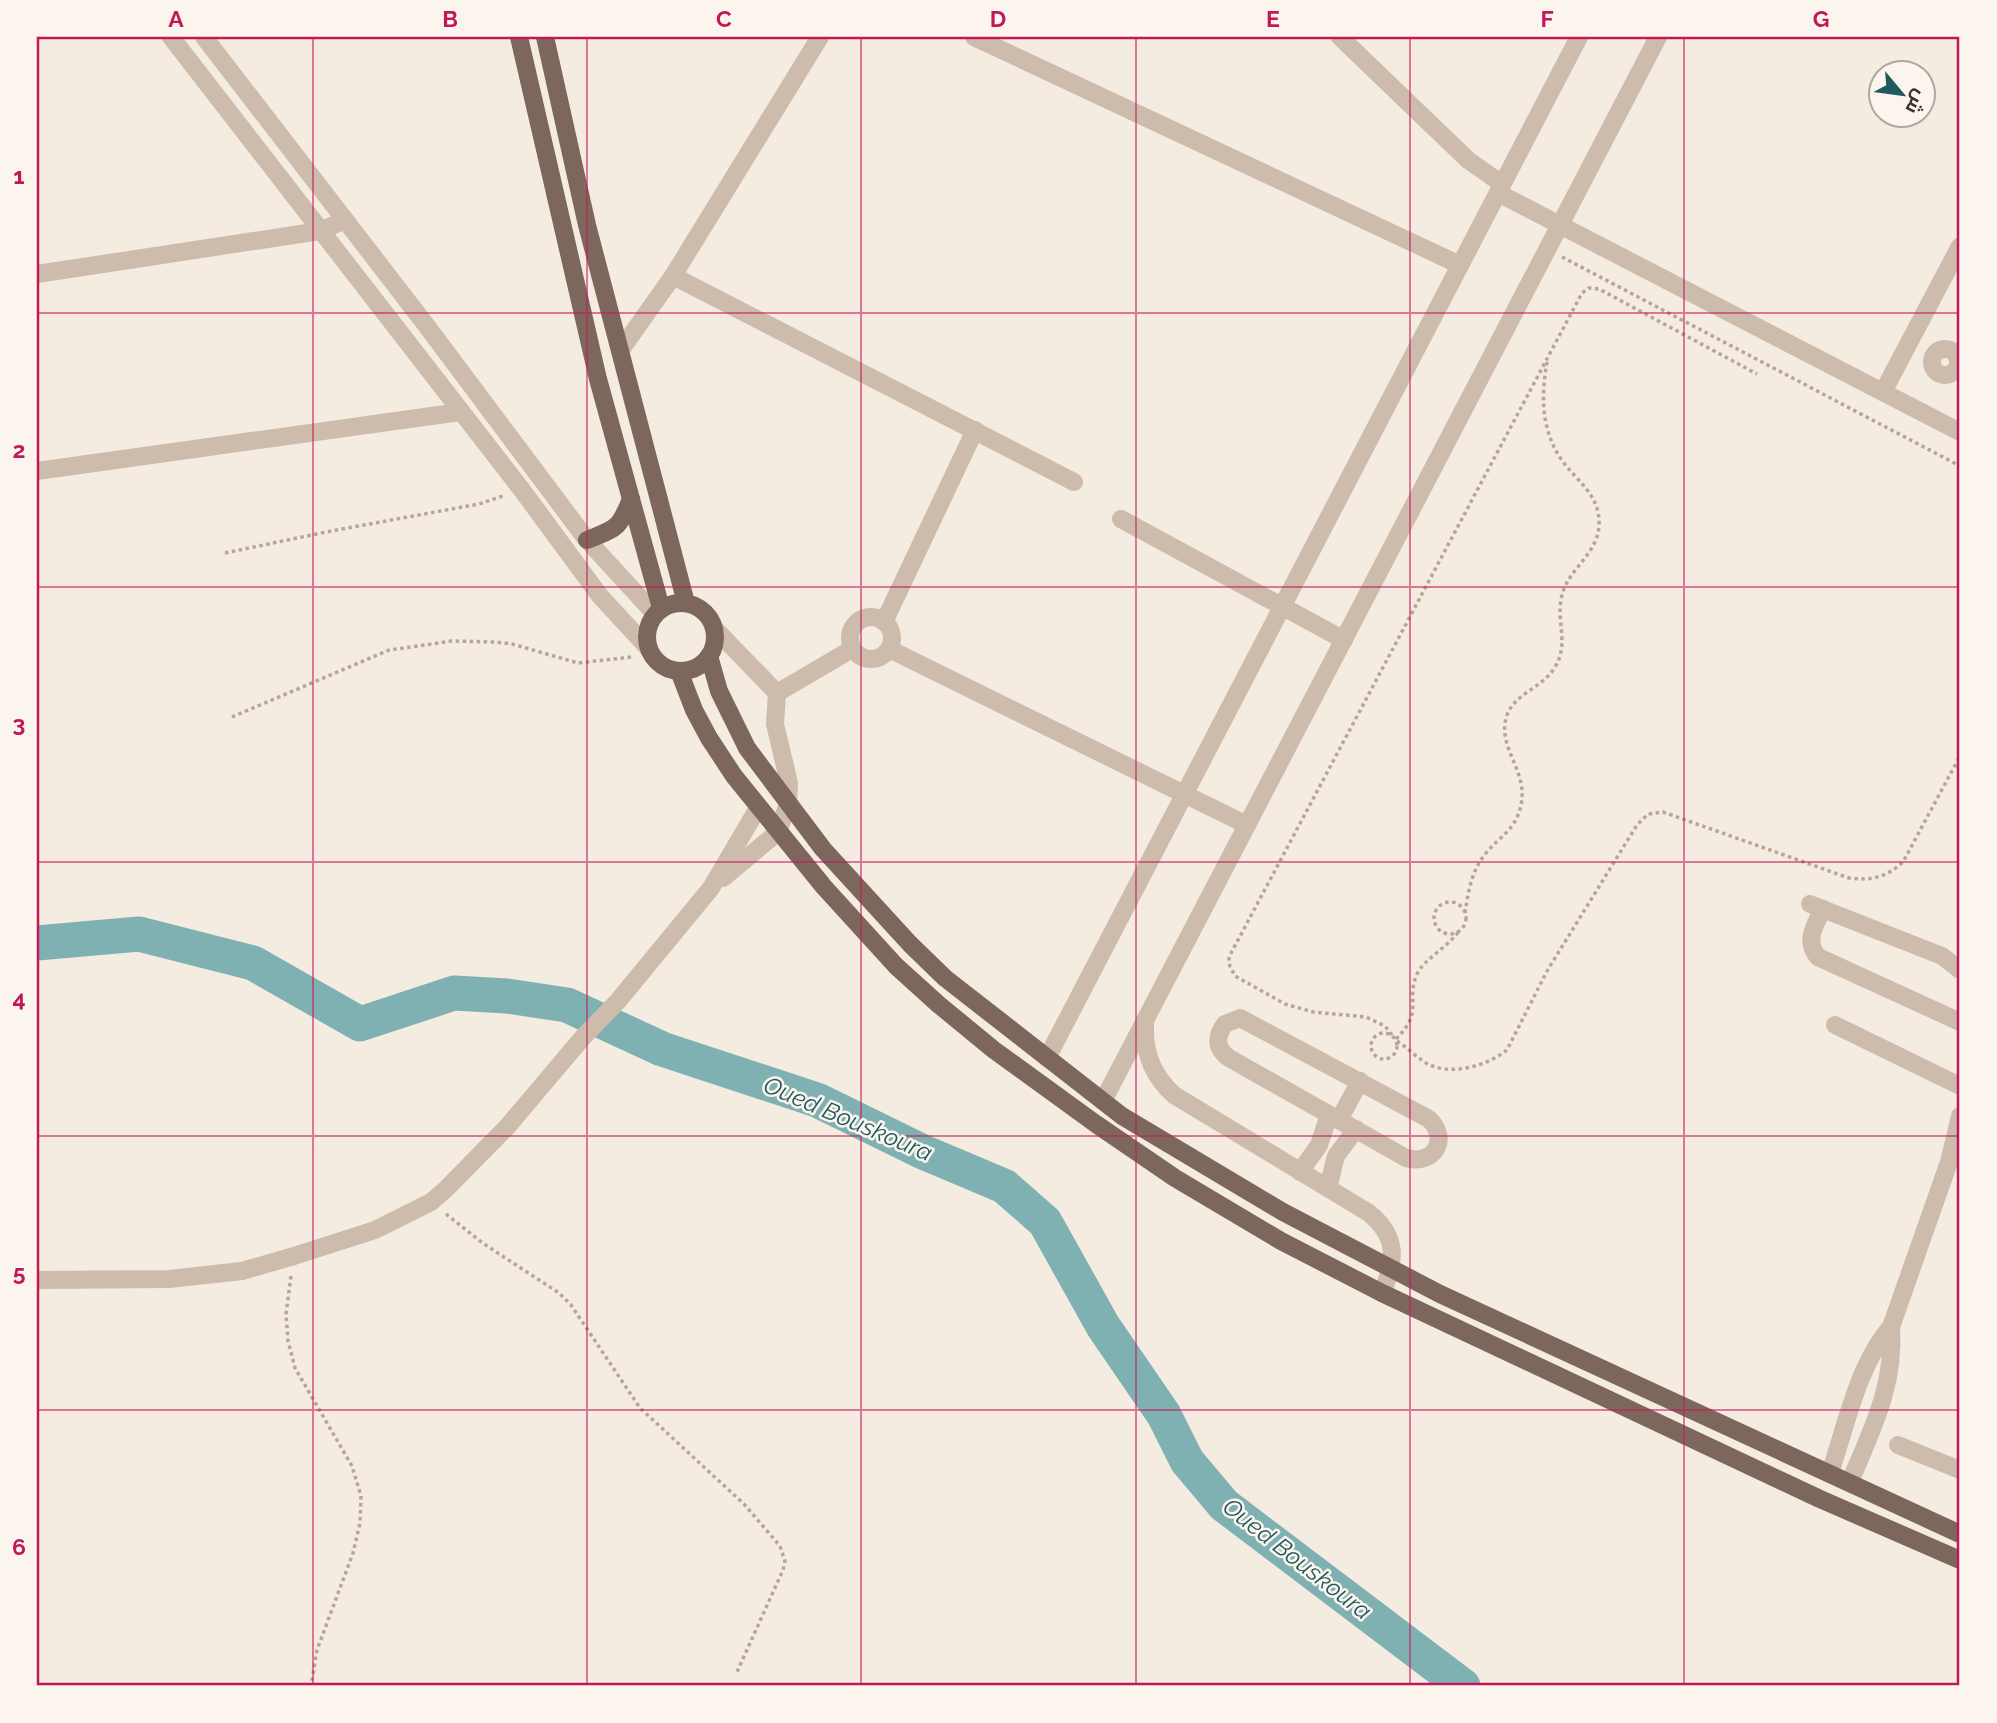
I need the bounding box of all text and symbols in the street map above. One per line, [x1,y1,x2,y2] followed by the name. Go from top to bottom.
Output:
[168,5,184,32] text: A
[442,5,458,32] text: B
[716,5,732,32] text: C
[990,5,1006,32] text: D
[1266,5,1280,32] text: E
[1540,5,1554,32] text: F
[1813,5,1829,32] text: G
[1868,60,1938,130] north arrow
[1900,86,1932,118] text: ش
[13,162,25,189] text: 1
[13,436,25,463] text: 2
[13,710,25,737] text: 3
[12,985,26,1012] text: 4
[759,1070,937,1167] water label: Oued Bouskoura
[13,1259,26,1286] text: 5
[1217,1492,1377,1626] water label: Oued Bouskoura
[12,1533,26,1560] text: 6

